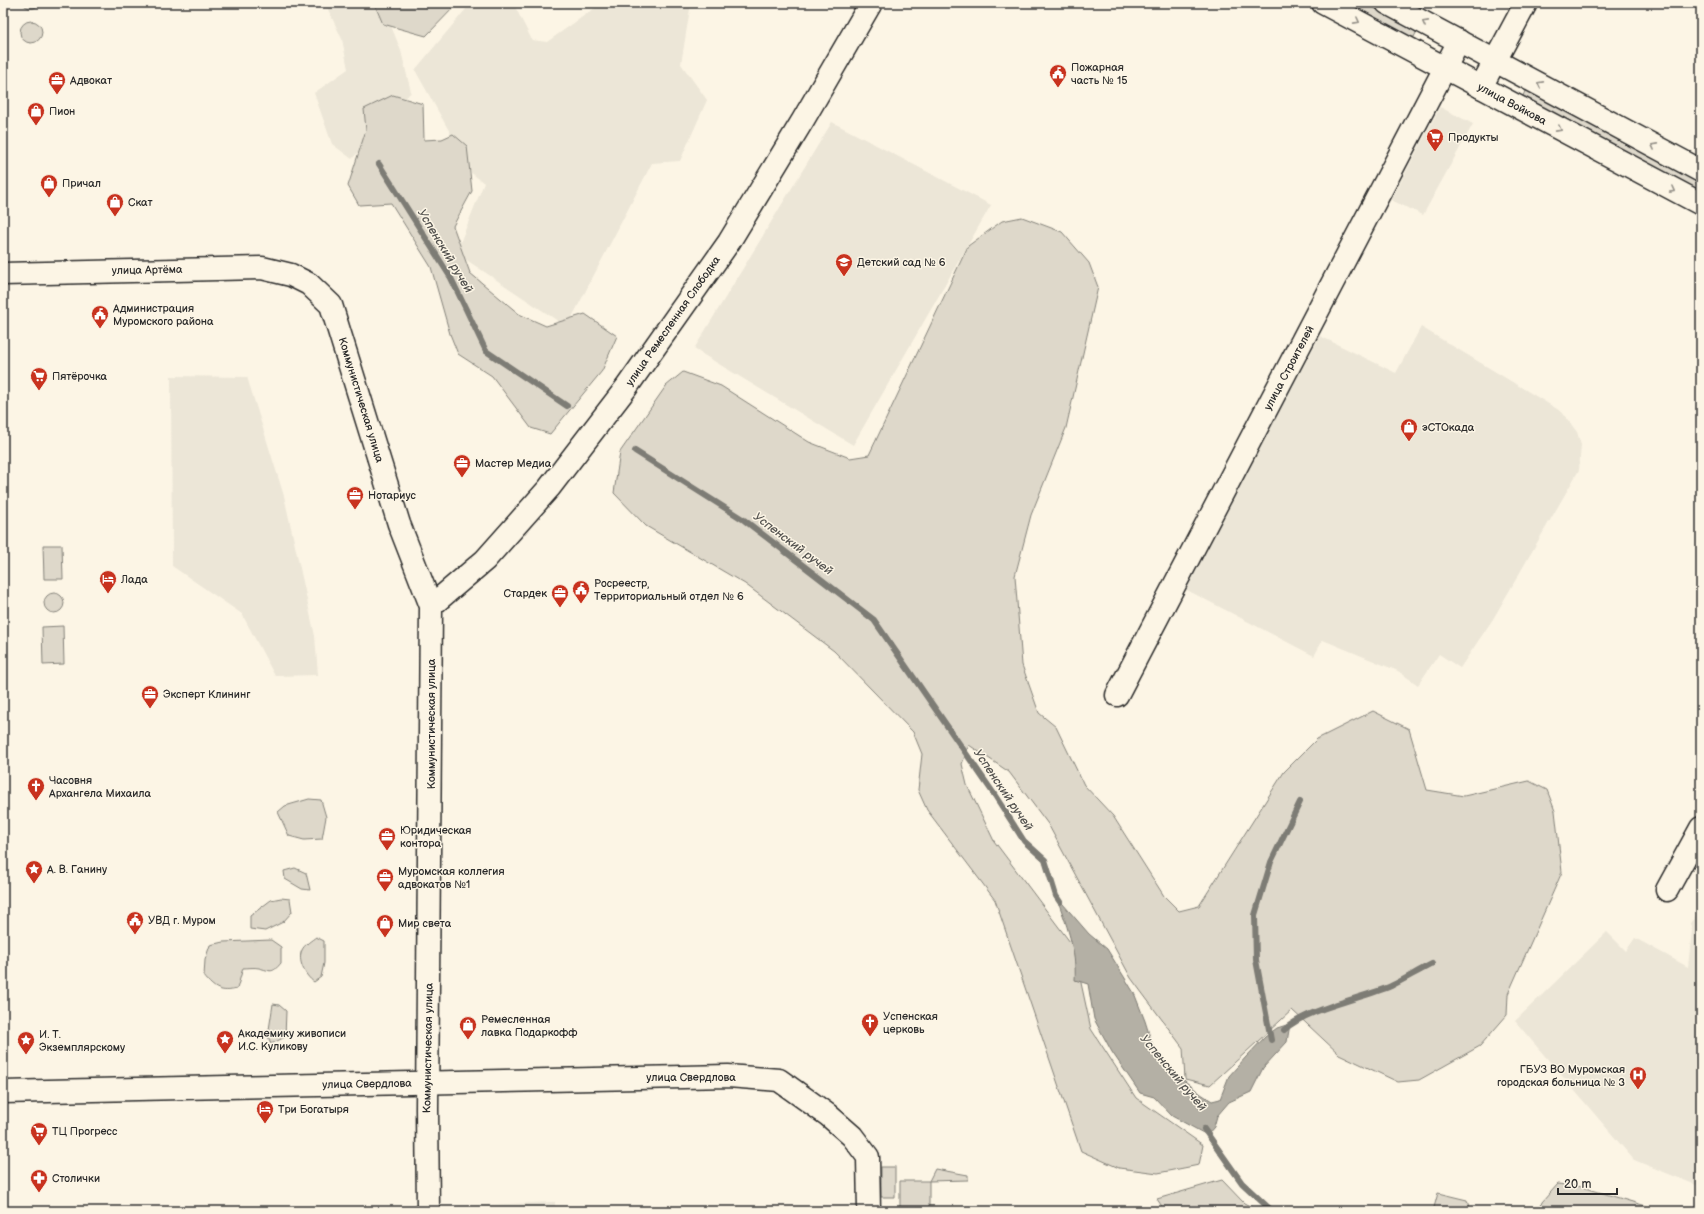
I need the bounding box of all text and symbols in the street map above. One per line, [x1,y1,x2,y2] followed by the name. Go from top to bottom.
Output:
[1353,17,1360,24] one-way arrow
[1422,20,1429,28] one-way arrow
[1071,61,1127,87] place label: Пожарная часть № 15
[1048,63,1068,88] public building icon: Пожарная часть № 15
[47,70,67,95] office icon: Адвокат
[69,74,112,87] place label: Адвокат
[1475,80,1549,128] street label: улица Войкова
[1536,82,1544,89] one-way arrow
[26,101,46,126] shop icon: Пион
[49,105,75,118] place label: Пион
[1554,124,1562,131] one-way arrow
[1425,127,1445,152] supermarket icon: Продукты
[1448,131,1499,144] place label: Продукты
[1651,143,1658,150] one-way arrow
[39,173,59,198] shop icon: Причал
[62,177,101,190] place label: Причал
[1669,185,1676,192] one-way arrow
[105,192,125,217] shop icon: Скат
[128,196,153,209] place label: Скат
[414,206,476,296] water label: Успенский ручей
[834,252,854,277] school or university icon: Детский сад № 6
[623,253,723,388] street label: улица Ремесленная Слободка
[857,256,946,269] place label: Детский сад № 6
[112,263,183,277] street label: улица Артёма
[112,302,214,328] place label: Администрация Муромского района
[90,304,110,329] public building icon: Администрация Муромского района
[1261,323,1317,413] street label: улица Строителей
[336,336,386,465] street label: Коммунистическая улица
[29,366,49,391] supermarket icon: Пятёрочка
[52,370,108,383] place label: Пятёрочка
[1399,417,1419,442] shop icon: эСТОкада
[1422,421,1475,434] place label: эСТОкада
[452,453,472,478] office icon: Мастер Медиа
[475,457,552,470] place label: Мастер Медиа
[345,485,365,510] office icon: Нотариус
[368,489,416,502] place label: Нотариус
[750,509,836,579] water label: Успенский ручей
[98,569,118,594] hotel icon: Лада
[120,573,148,586] place label: Лада
[594,577,744,603] place label: Росреестр, Территориальный отдел № 6
[571,579,591,604] public building icon: Росреестр, Территориальный отдел № 6
[550,583,570,608] office icon: Стардек
[504,587,547,600] place label: Стардек
[425,658,438,789] street label: Коммунистическая улица
[140,684,160,709] office icon: Эксперт Клининг
[163,688,251,701] place label: Эксперт Клининг
[970,746,1036,834] water label: Успенский ручей
[48,774,152,800] place label: Часовня Архангела Михаила
[26,776,46,801] church icon: Часовня Архангела Михаила
[400,824,471,850] place label: Юридическая контора
[377,826,397,851] office icon: Юридическая контора
[24,859,44,884] place icon: А. В. Ганину
[46,863,107,876] place label: А. В. Ганину
[398,865,505,891] place label: Муромская коллегия адвокатов №1
[375,867,395,892] office icon: Муромская коллегия адвокатов №1
[125,910,145,935] public building icon: УВД г. Муром
[375,913,395,938] shop icon: Мир света
[148,914,216,927] place label: УВД г. Муром
[398,917,452,930] place label: Мир света
[420,982,436,1113] street label: Коммунистическая улица
[883,1010,938,1036] place label: Успенская церковь
[860,1012,880,1037] church icon: Успенская церковь
[481,1013,578,1039] place label: Ремесленная лавка Подаркофф
[458,1015,478,1040] shop icon: Ремесленная лавка Подаркофф
[237,1027,346,1053] place label: Академику живописи И.С. Куликову
[39,1028,125,1054] place label: И. Т. Экземплярскому
[215,1029,235,1054] place icon: Академику живописи И.С. Куликову
[16,1030,36,1055] place icon: И. Т. Экземплярскому
[1137,1032,1209,1114] water label: Успенский ручей
[1497,1063,1625,1089] place label: ГБУЗ ВО Муромская городская больница № 3
[1628,1065,1648,1090] hospital icon: ГБУЗ ВО Муромская городская больница № 3
[646,1071,736,1084] street label: улица Свердлова
[322,1077,412,1091] street label: улица Свердлова
[255,1099,275,1124] hotel icon: Три Богатыря
[278,1103,349,1116] place label: Три Богатыря
[29,1121,49,1146] supermarket icon: ТЦ Прогресс
[52,1125,118,1138] place label: ТЦ Прогресс
[29,1168,49,1193] pharmacy icon: Столички
[1558,1170,1617,1196] scale bar
[52,1172,100,1185] place label: Столички
[1564,1177,1591,1192] text: 20 m

